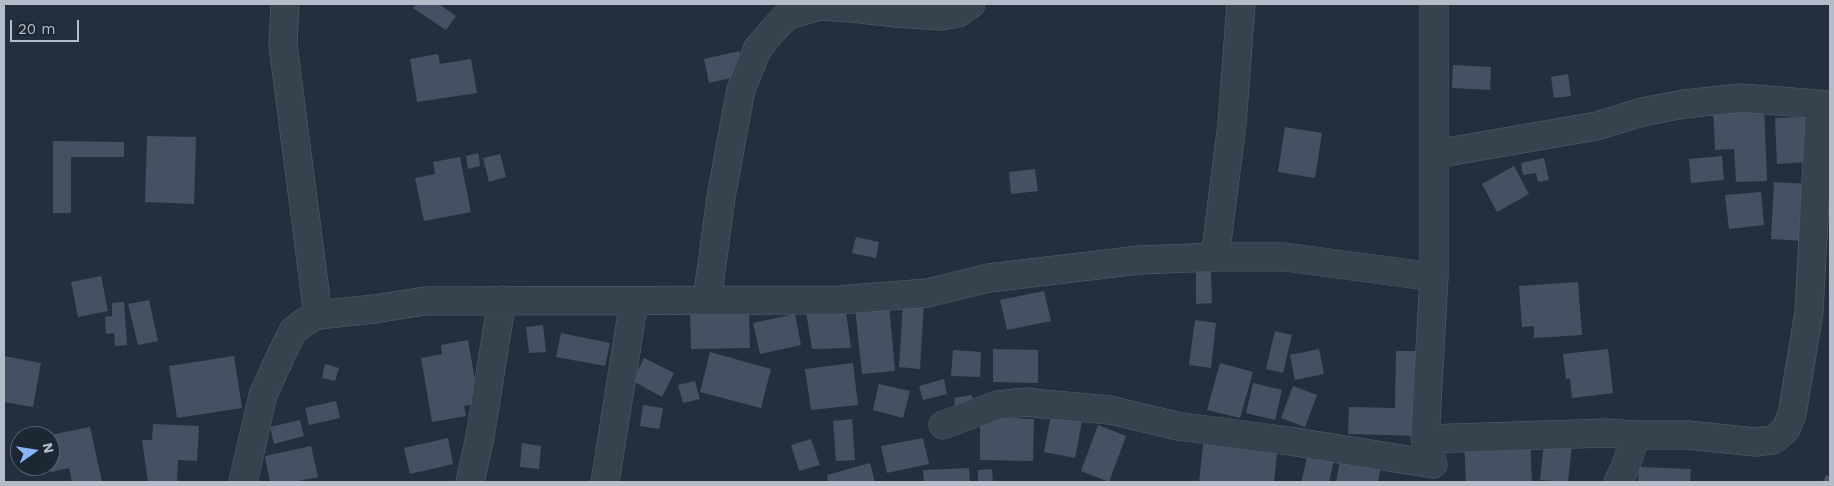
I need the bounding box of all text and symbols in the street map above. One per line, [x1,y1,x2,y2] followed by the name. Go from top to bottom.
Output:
[12,10,81,42] scale bar
[18,20,56,38] text: 20 m
[10,426,60,476] north arrow
[40,441,58,455] text: N

